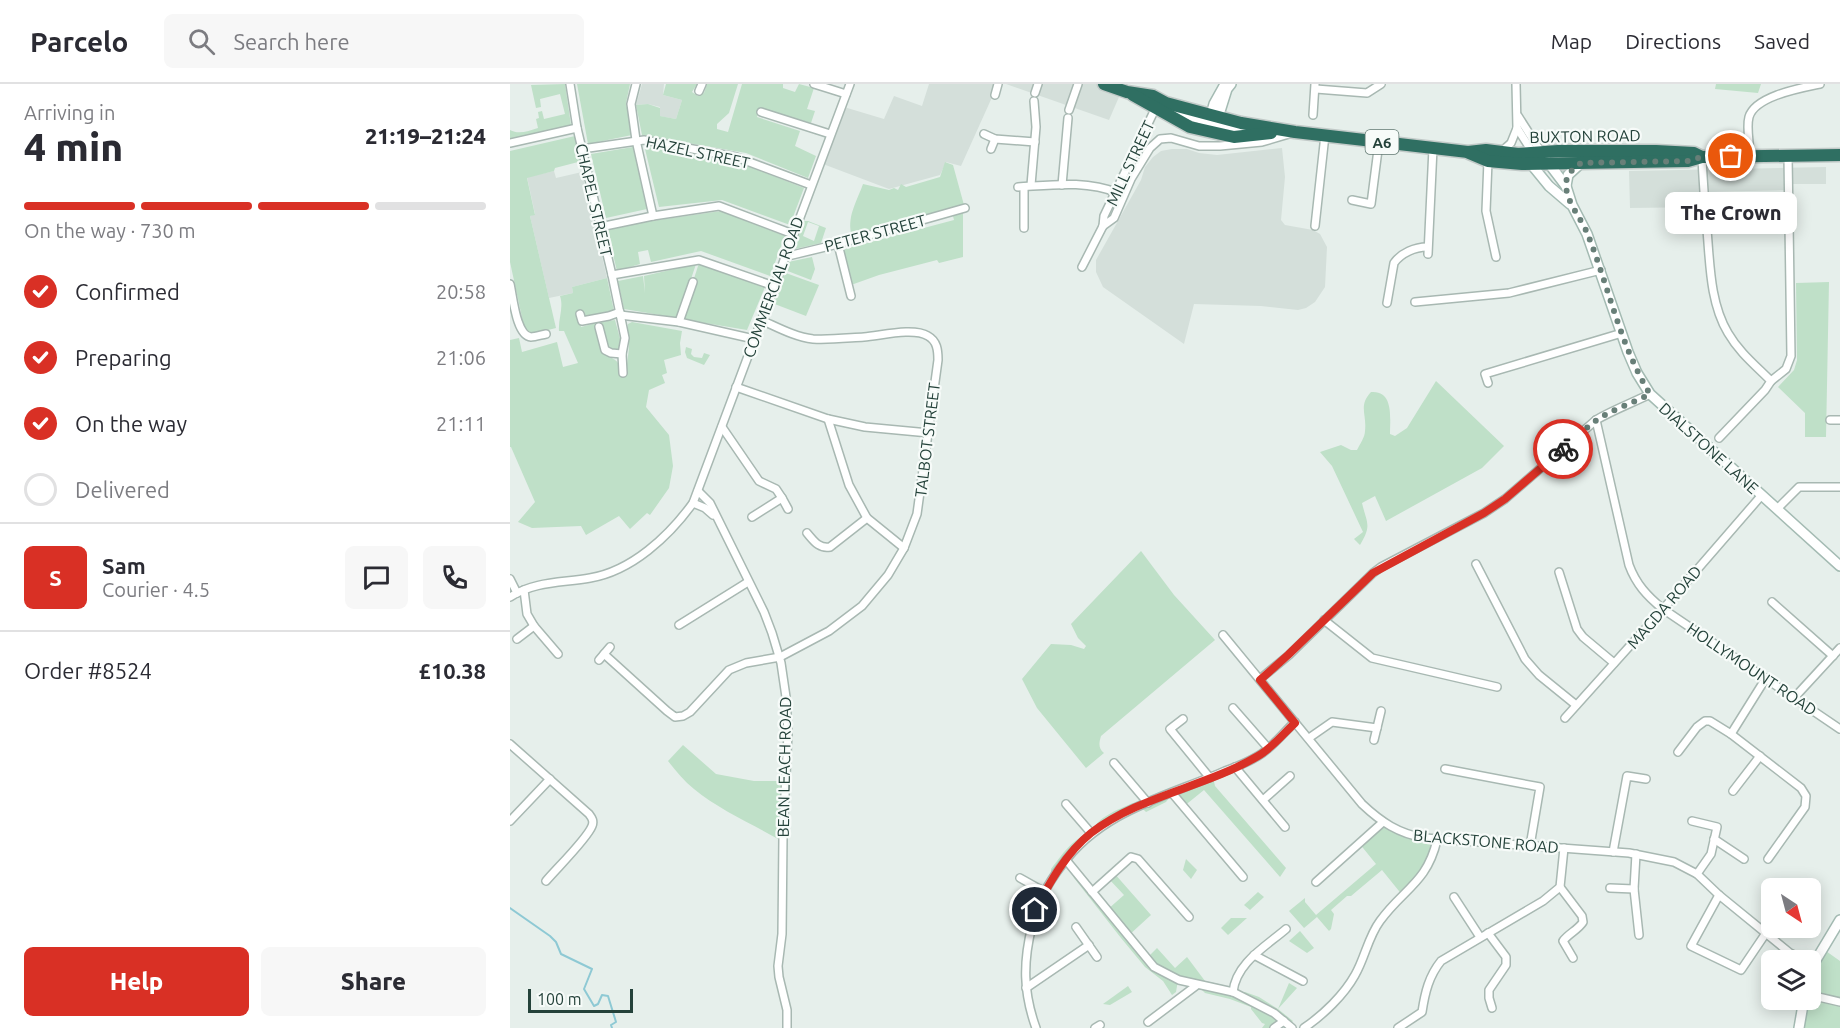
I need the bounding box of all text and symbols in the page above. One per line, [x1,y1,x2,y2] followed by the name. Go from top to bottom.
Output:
[164,14,584,68] search box
[185,25,218,58] icon: search
[30,26,128,57] text: Parcelo
[233,29,350,54] text: Search here
[1551,29,1592,53] text: Map
[1625,29,1721,53] text: Directions
[1754,29,1810,53] text: Saved
[24,101,115,124] text: Arriving in
[1102,117,1158,209] street label: MILL STREET
[365,123,486,148] text: 21:19–21:24
[24,125,123,168] text: 4 min
[1529,126,1641,146] street label: BUXTON ROAD
[1366,130,1398,154] road number: A6
[1705,130,1756,181] pin
[644,132,752,172] street label: HAZEL STREET
[1714,139,1747,172] icon: bag
[572,142,616,259] street label: CHAPEL STREET
[1665,192,1797,234] callout: The Crown
[1680,201,1782,224] text: The Crown
[822,211,928,255] street label: PETER STREET
[739,214,807,360] street label: COMMERCIAL ROAD
[24,219,196,242] text: On the way · 730 m
[24,275,57,308] icon: check
[75,279,180,304] text: Confirmed
[436,280,486,303] text: 20:58
[24,341,57,374] icon: check
[75,345,172,370] text: Preparing
[436,346,486,369] text: 21:06
[911,381,943,498] street label: TALBOT STREET
[1656,399,1762,497] street label: DIALSTONE LANE
[24,407,57,440] icon: check
[75,411,187,436] text: On the way
[436,412,486,435] text: 21:11
[1533,419,1593,479] courier
[1547,433,1580,466] icon: bike
[75,477,170,502] text: Delivered
[345,546,408,609] button: chat
[423,546,486,609] button: phone
[102,553,146,578] text: Sam
[1623,562,1705,652] street label: MAGDA ROAD
[49,565,62,590] text: S
[102,578,210,601] text: Courier · 4.5
[1684,619,1820,719] street label: HOLLYMOUNT ROAD
[24,658,152,683] text: Order #8524
[419,658,486,683] text: £10.38
[774,696,794,838] street label: BEAN LEACH ROAD
[1413,826,1559,856] street label: BLACKSTONE ROAD
[1761,878,1821,938] north arrow
[1761,878,1821,1010] map controls
[1009,884,1060,935] pin
[1018,893,1051,926] icon: home
[24,947,249,1016] button: Help
[261,947,486,1016] button: Share
[1761,950,1821,1010] button: layers
[528,986,633,1014] scale bar
[537,990,582,1008] text: 100 m

